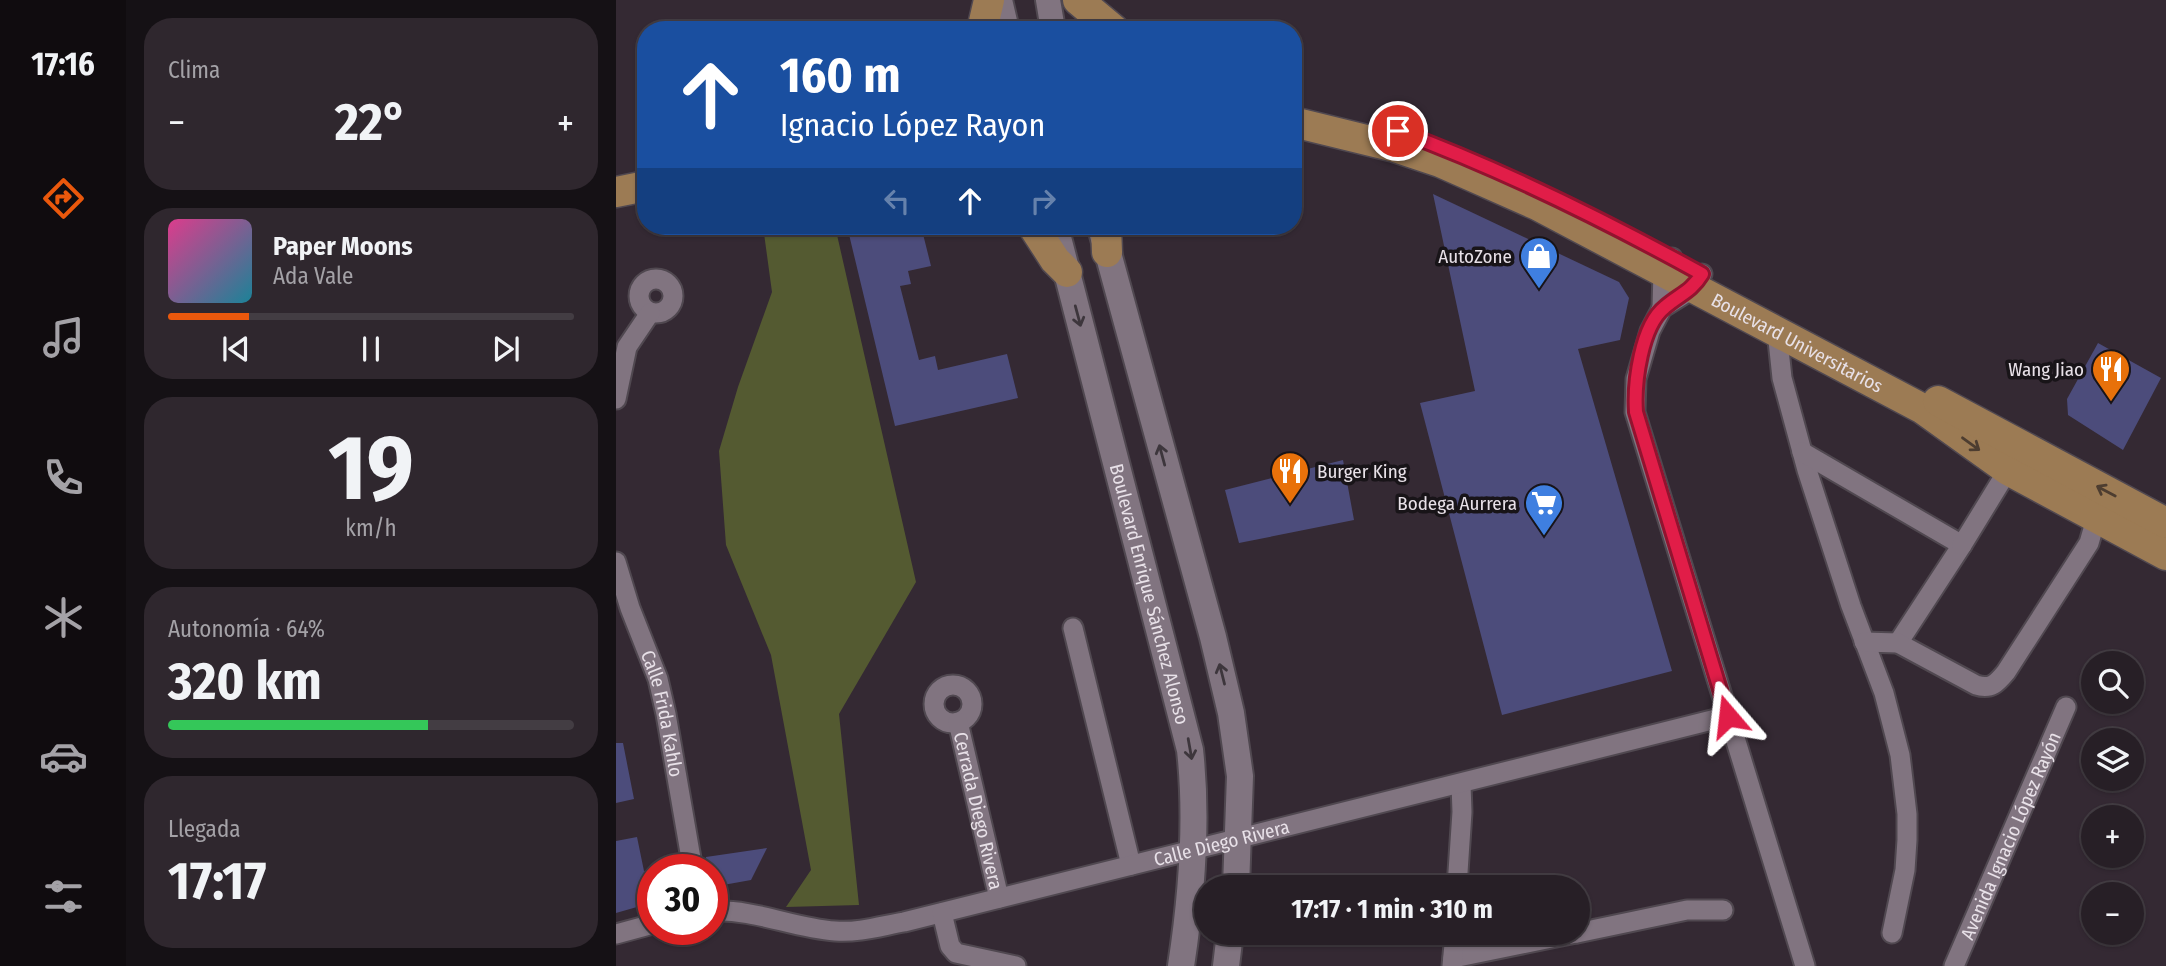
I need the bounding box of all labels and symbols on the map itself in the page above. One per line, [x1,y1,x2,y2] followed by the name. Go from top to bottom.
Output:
[1368,101,1428,161] pin
[1518,235,1560,290] shop icon: AutoZone
[1438,245,1512,268] place label: AutoZone
[1708,288,1887,397] street label: Boulevard Universitarios
[1072,304,1085,326] one-way arrow
[2090,348,2132,403] restaurant icon: Wang Jiao
[2008,358,2084,381] place label: Wang Jiao
[1961,437,1980,451] one-way arrow
[1154,444,1167,466] one-way arrow
[1269,450,1311,505] restaurant icon: Burger King
[1317,460,1407,483] place label: Burger King
[1105,461,1194,727] street label: Boulevard Enrique Sánchez Alonso
[1523,482,1565,537] supermarket icon: Bodega Aurrera
[2096,484,2117,497] one-way arrow
[1397,492,1517,515] place label: Bodega Aurrera
[636,647,688,779] street label: Calle Frida Kahlo
[1215,663,1228,686] one-way arrow
[1691,679,1765,753] position arrow
[1955,728,2065,943] street label: Avenida Ignacio López Rayón
[949,729,1008,892] street label: Cerrada Diego Rivera
[1183,737,1197,760] one-way arrow
[1151,815,1292,871] street label: Calle Diego Rivera
[637,854,728,945] speed limit sign: 30

